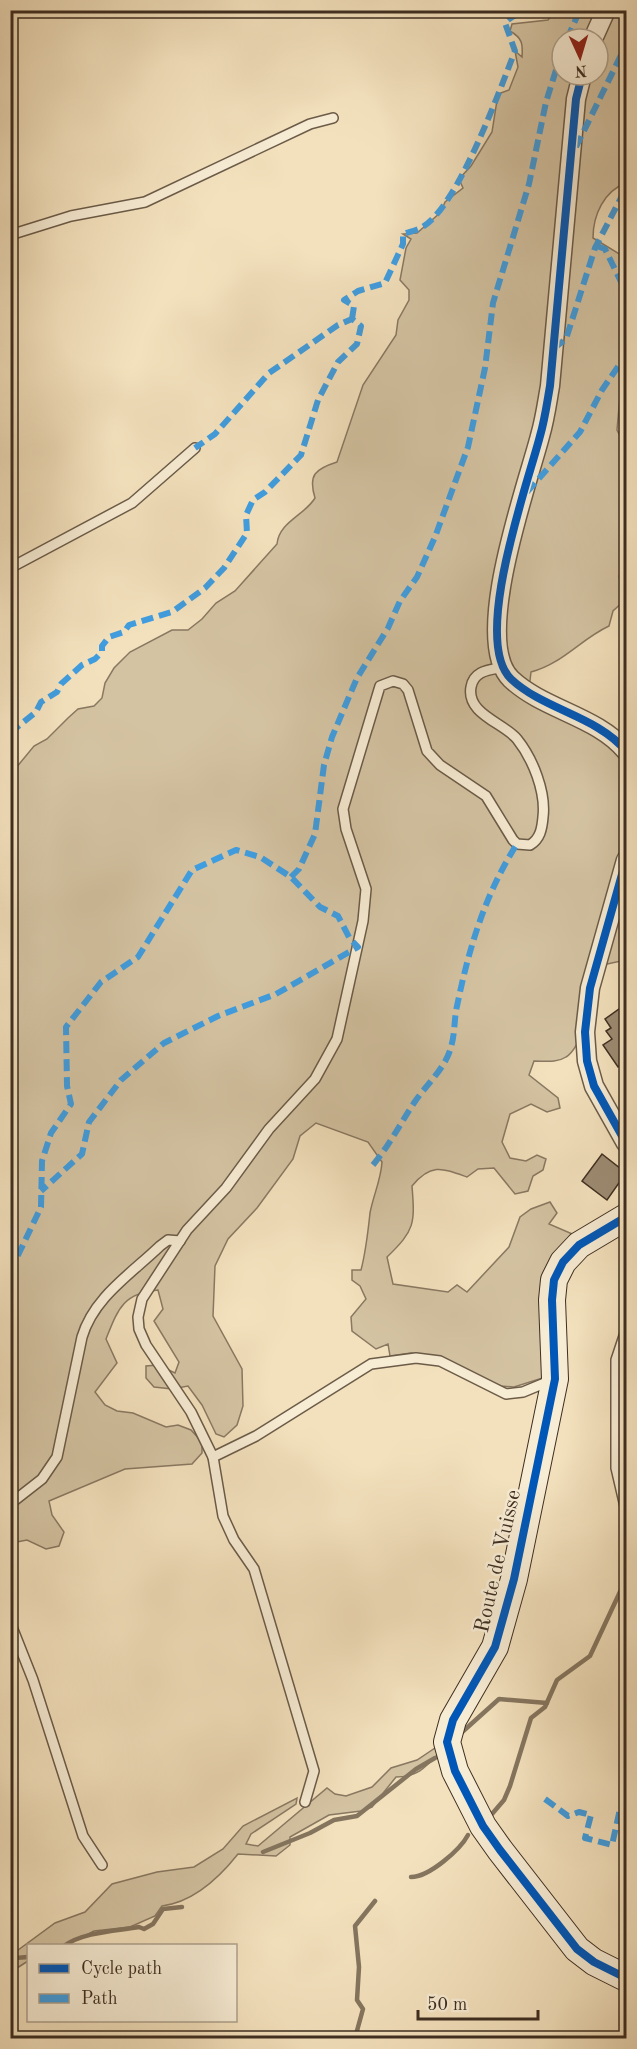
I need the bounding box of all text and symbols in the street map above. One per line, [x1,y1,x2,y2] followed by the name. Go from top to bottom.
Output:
[550,27,610,87] north arrow
[573,62,588,78] text: N
[472,1488,525,1635] street label: Route de Vuisse
[27,1944,237,2022] legend
[81,1960,162,1978] text: Cycle path
[418,1983,538,2021] scale bar
[81,1990,118,2008] text: Path
[427,1996,467,2014] text: 50 m

